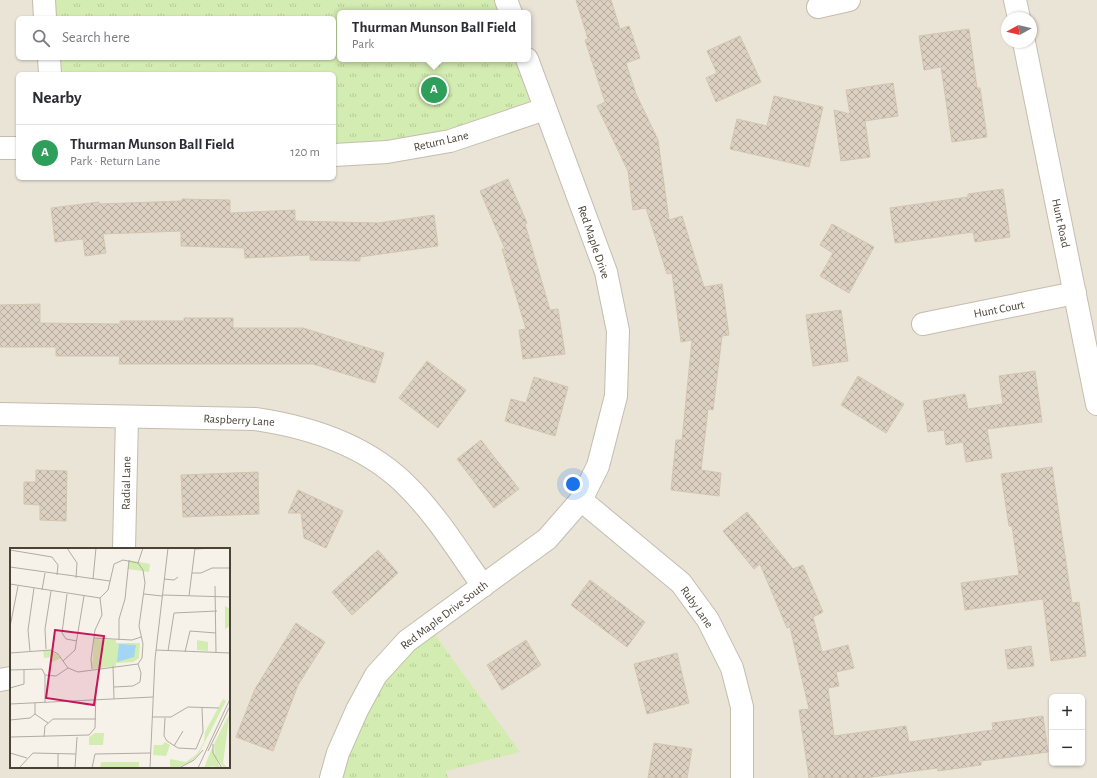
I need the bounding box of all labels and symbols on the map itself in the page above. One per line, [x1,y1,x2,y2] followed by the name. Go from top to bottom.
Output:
[1001,12,1037,48] north arrow
[421,75,447,105] pin: A
[412,129,470,153] street label: Return Lane
[1050,197,1072,249] street label: Hunt Road
[576,204,612,280] street label: Red Maple Drive
[972,298,1026,320] street label: Hunt Court
[203,412,275,429] street label: Raspberry Lane
[120,456,132,510] street label: Radial Lane
[563,474,583,494] your location
[10,548,230,768] inset map
[398,578,490,652] street label: Red Maple Drive South
[678,584,716,631] street label: Ruby Lane

